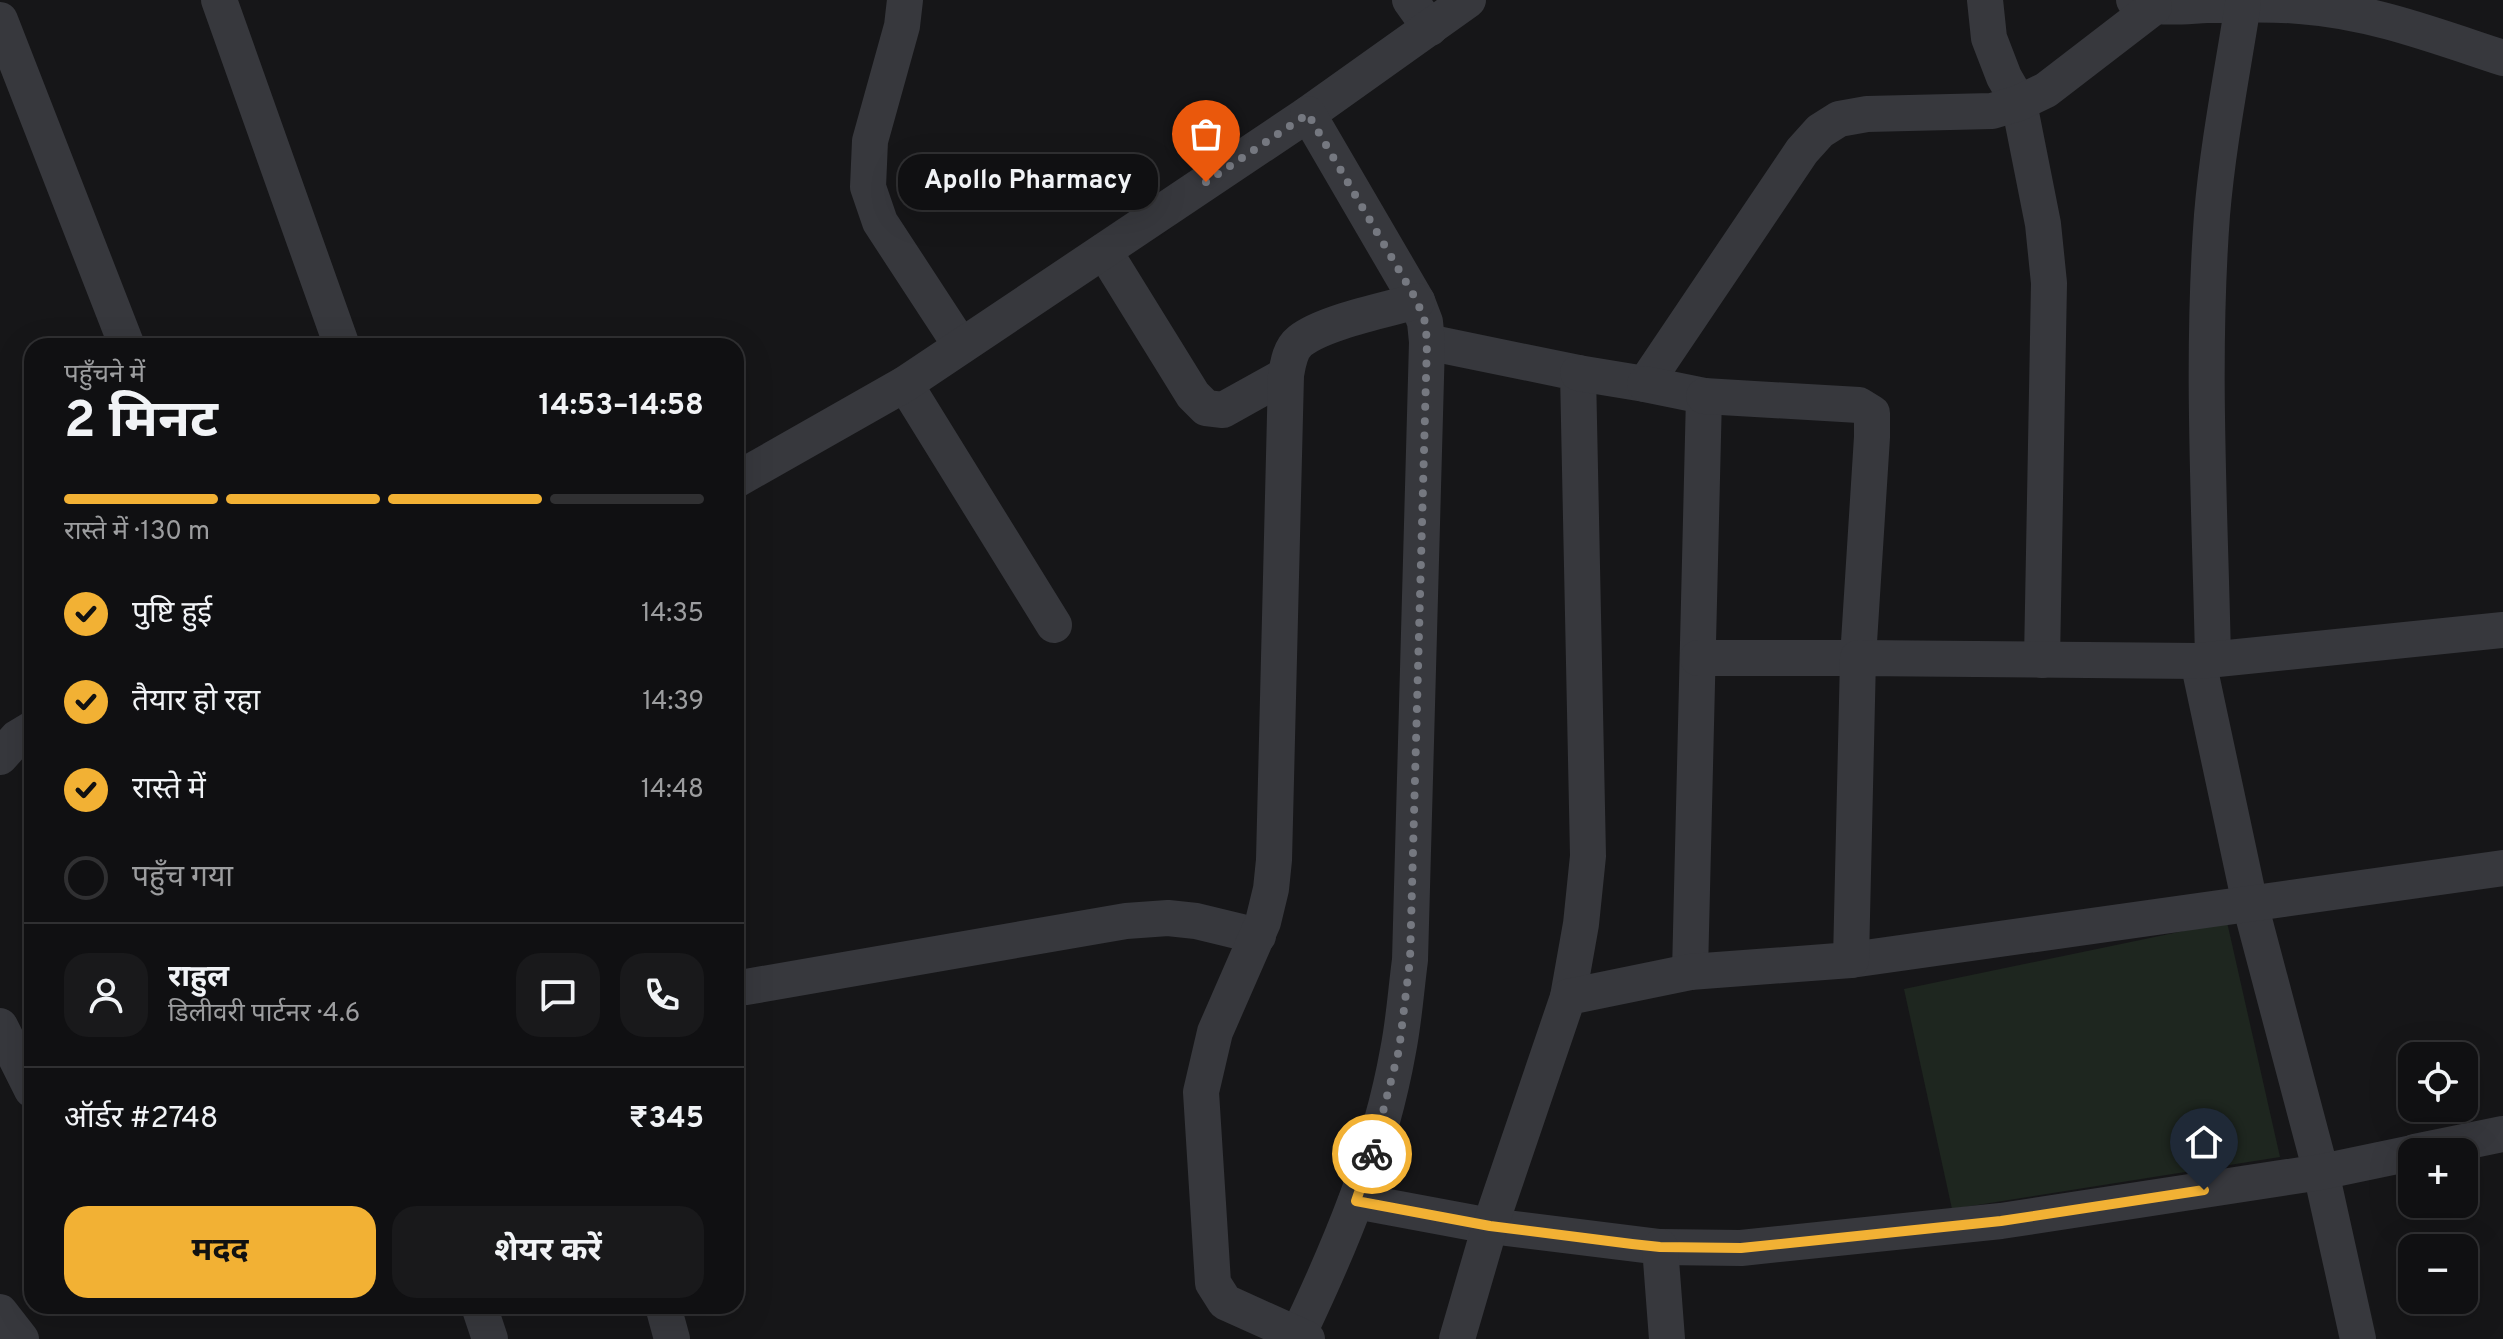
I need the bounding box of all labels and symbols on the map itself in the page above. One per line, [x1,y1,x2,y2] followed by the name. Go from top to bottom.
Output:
[1172,100,1240,182] pin
[898,154,1158,210] callout: Apollo Pharmacy
[2170,1108,2238,1190] pin
[1332,1114,1412,1194] courier

